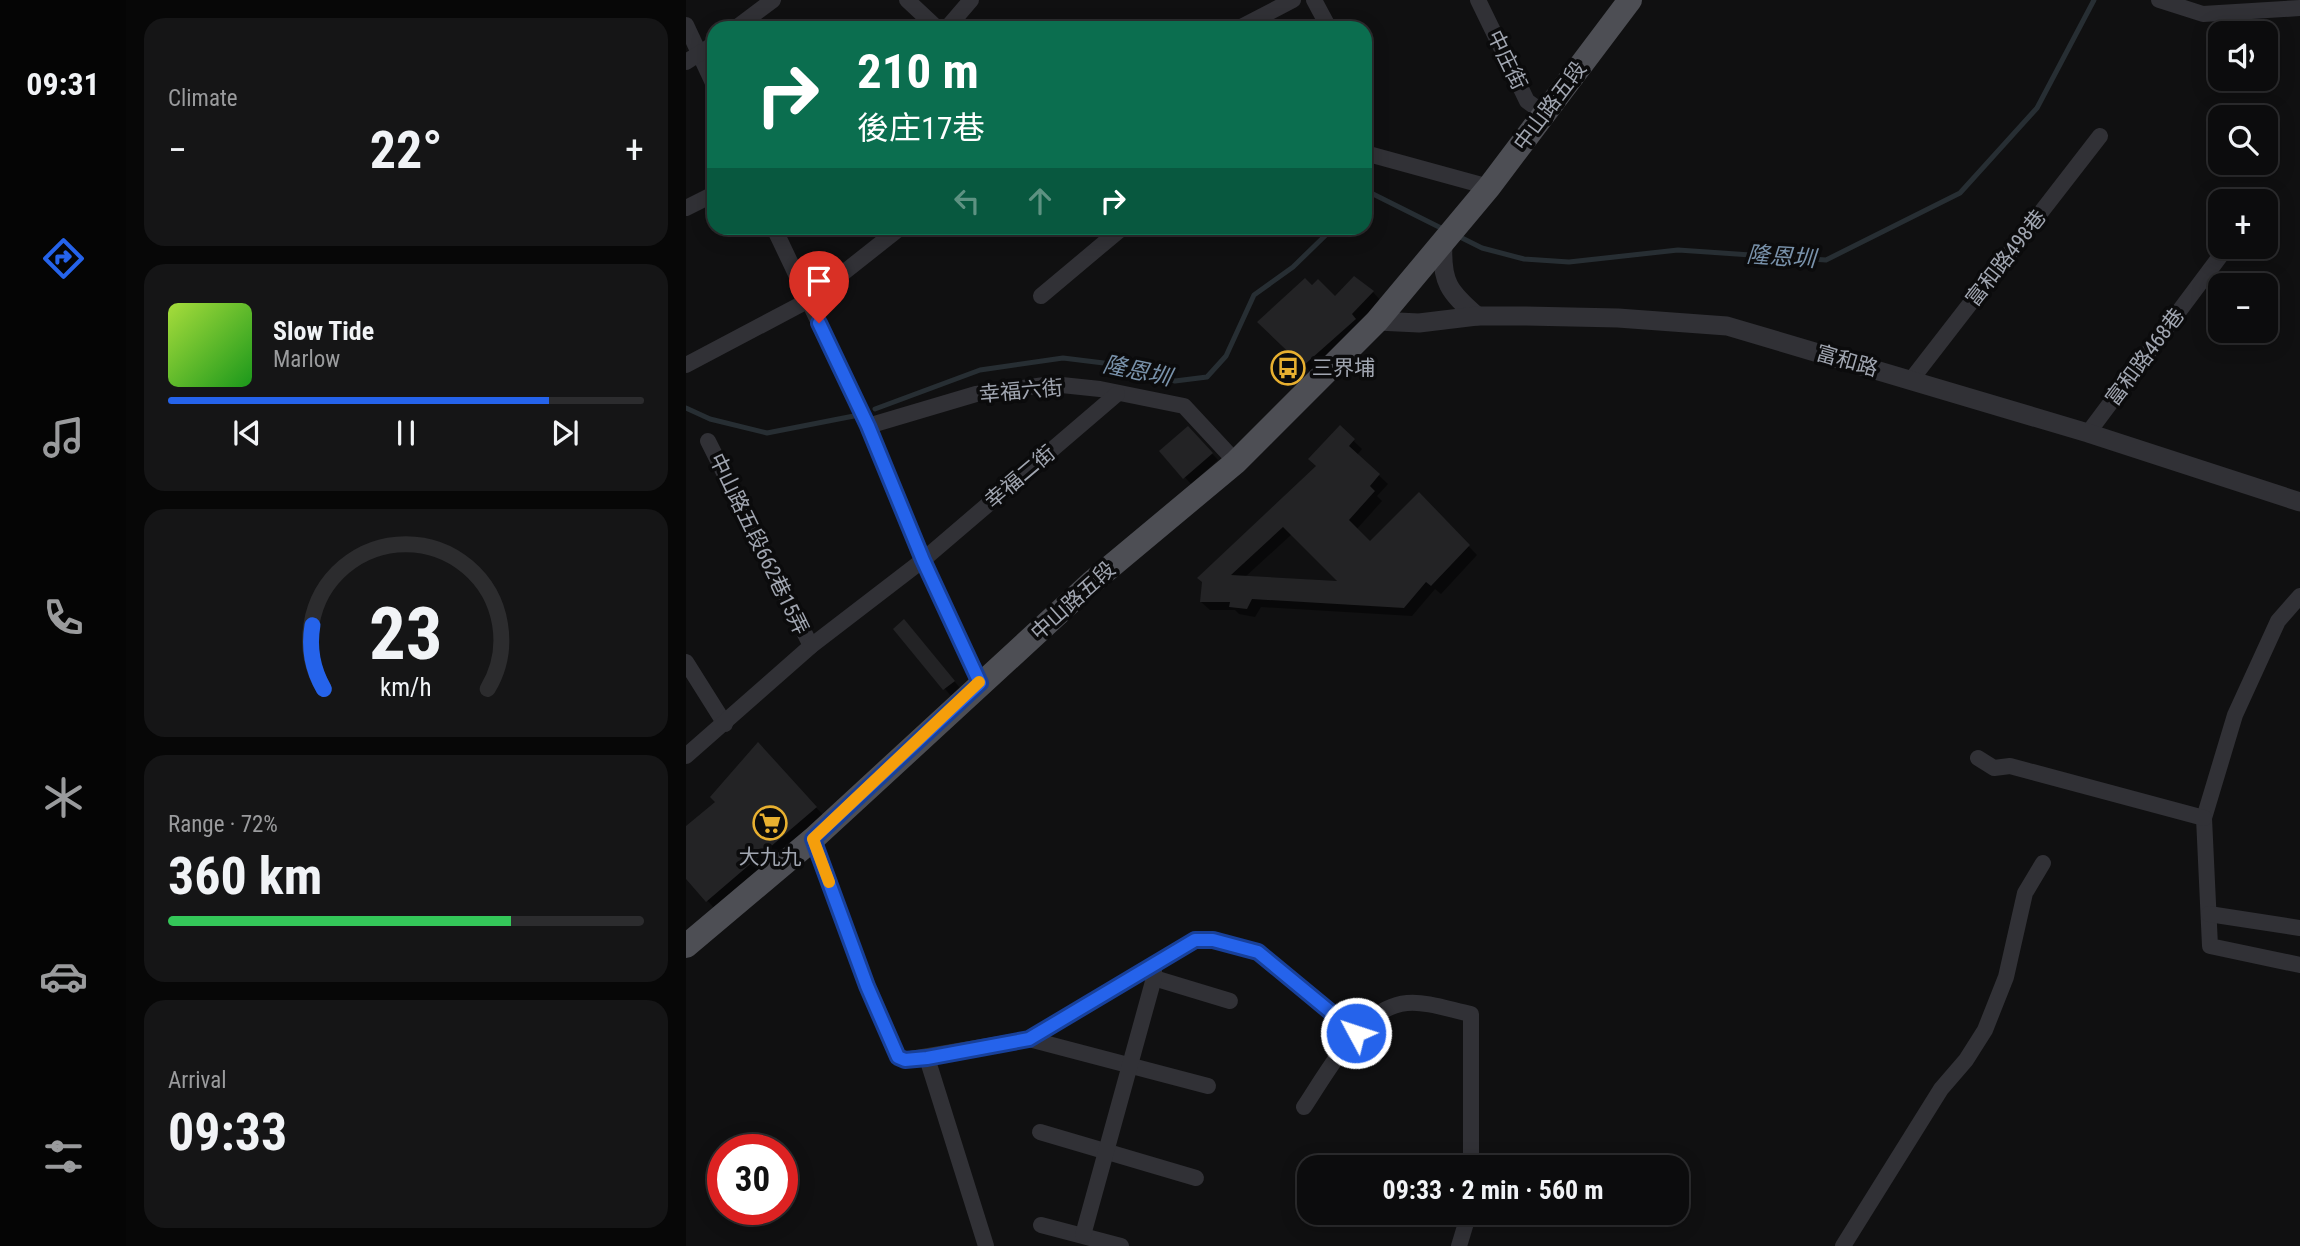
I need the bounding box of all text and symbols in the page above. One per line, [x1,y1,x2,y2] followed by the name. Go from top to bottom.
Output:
[2208,21,2278,343] map controls
[2208,21,2278,91] button: sound
[1482,26,1532,94] street label: 中庄街
[857,43,979,100] text: 210 m
[742,49,833,140] icon: right
[1509,57,1591,155] street label: 中山路五段
[26,65,100,103] text: 09:31
[168,85,238,112] text: Climate
[2208,105,2278,175] button: search
[857,109,985,147] text: 後庄17巷
[370,120,442,181] text: 22°
[168,128,187,172] text: −
[625,128,644,172] text: +
[948,182,986,220] icon: left
[1021,182,1059,220] icon: ahead
[1094,182,1132,220] icon: right
[2208,189,2278,259] button: +
[1961,205,2051,311] street label: 富和路498巷
[39,234,88,283] icon: directions
[1746,241,1819,273] water label: 隆恩圳
[789,251,849,323] pin
[800,262,838,300] icon: arrive
[2208,273,2278,343] button: −
[2101,304,2189,410] street label: 富和路468巷
[273,316,374,346] text: Slow Tide
[1813,341,1881,381] street label: 富和路
[273,346,340,373] text: Marlow
[1269,349,1307,387] bus stop icon: 三界埔
[1100,351,1176,392] water label: 隆恩圳
[1312,356,1375,380] place label: 三界埔
[978,375,1064,407] street label: 幸福六街
[39,413,88,462] icon: music
[228,414,266,452] icon: previous
[387,414,425,452] icon: pause
[546,414,584,452] icon: next
[980,441,1060,513] street label: 幸福二街
[705,449,813,639] street label: 中山路五段662巷15弄
[1026,557,1120,645] street label: 中山路五段
[369,591,443,677] text: 23
[39,593,88,642] icon: phone
[380,673,432,702] text: km/h
[39,773,88,822] icon: climate
[751,804,789,842] supermarket icon: 大九九
[168,811,278,838] text: Range · 72%
[739,845,802,869] place label: 大九九
[168,846,322,907] text: 360 km
[39,952,88,1001] icon: car
[1319,996,1393,1070] position arrow
[168,1067,227,1094] text: Arrival
[168,1102,287,1163] text: 09:33
[39,1132,88,1181] icon: filters
[707,1134,798,1225] speed limit sign: 30
[1383,1175,1603,1205] text: 09:33 · 2 min · 560 m

